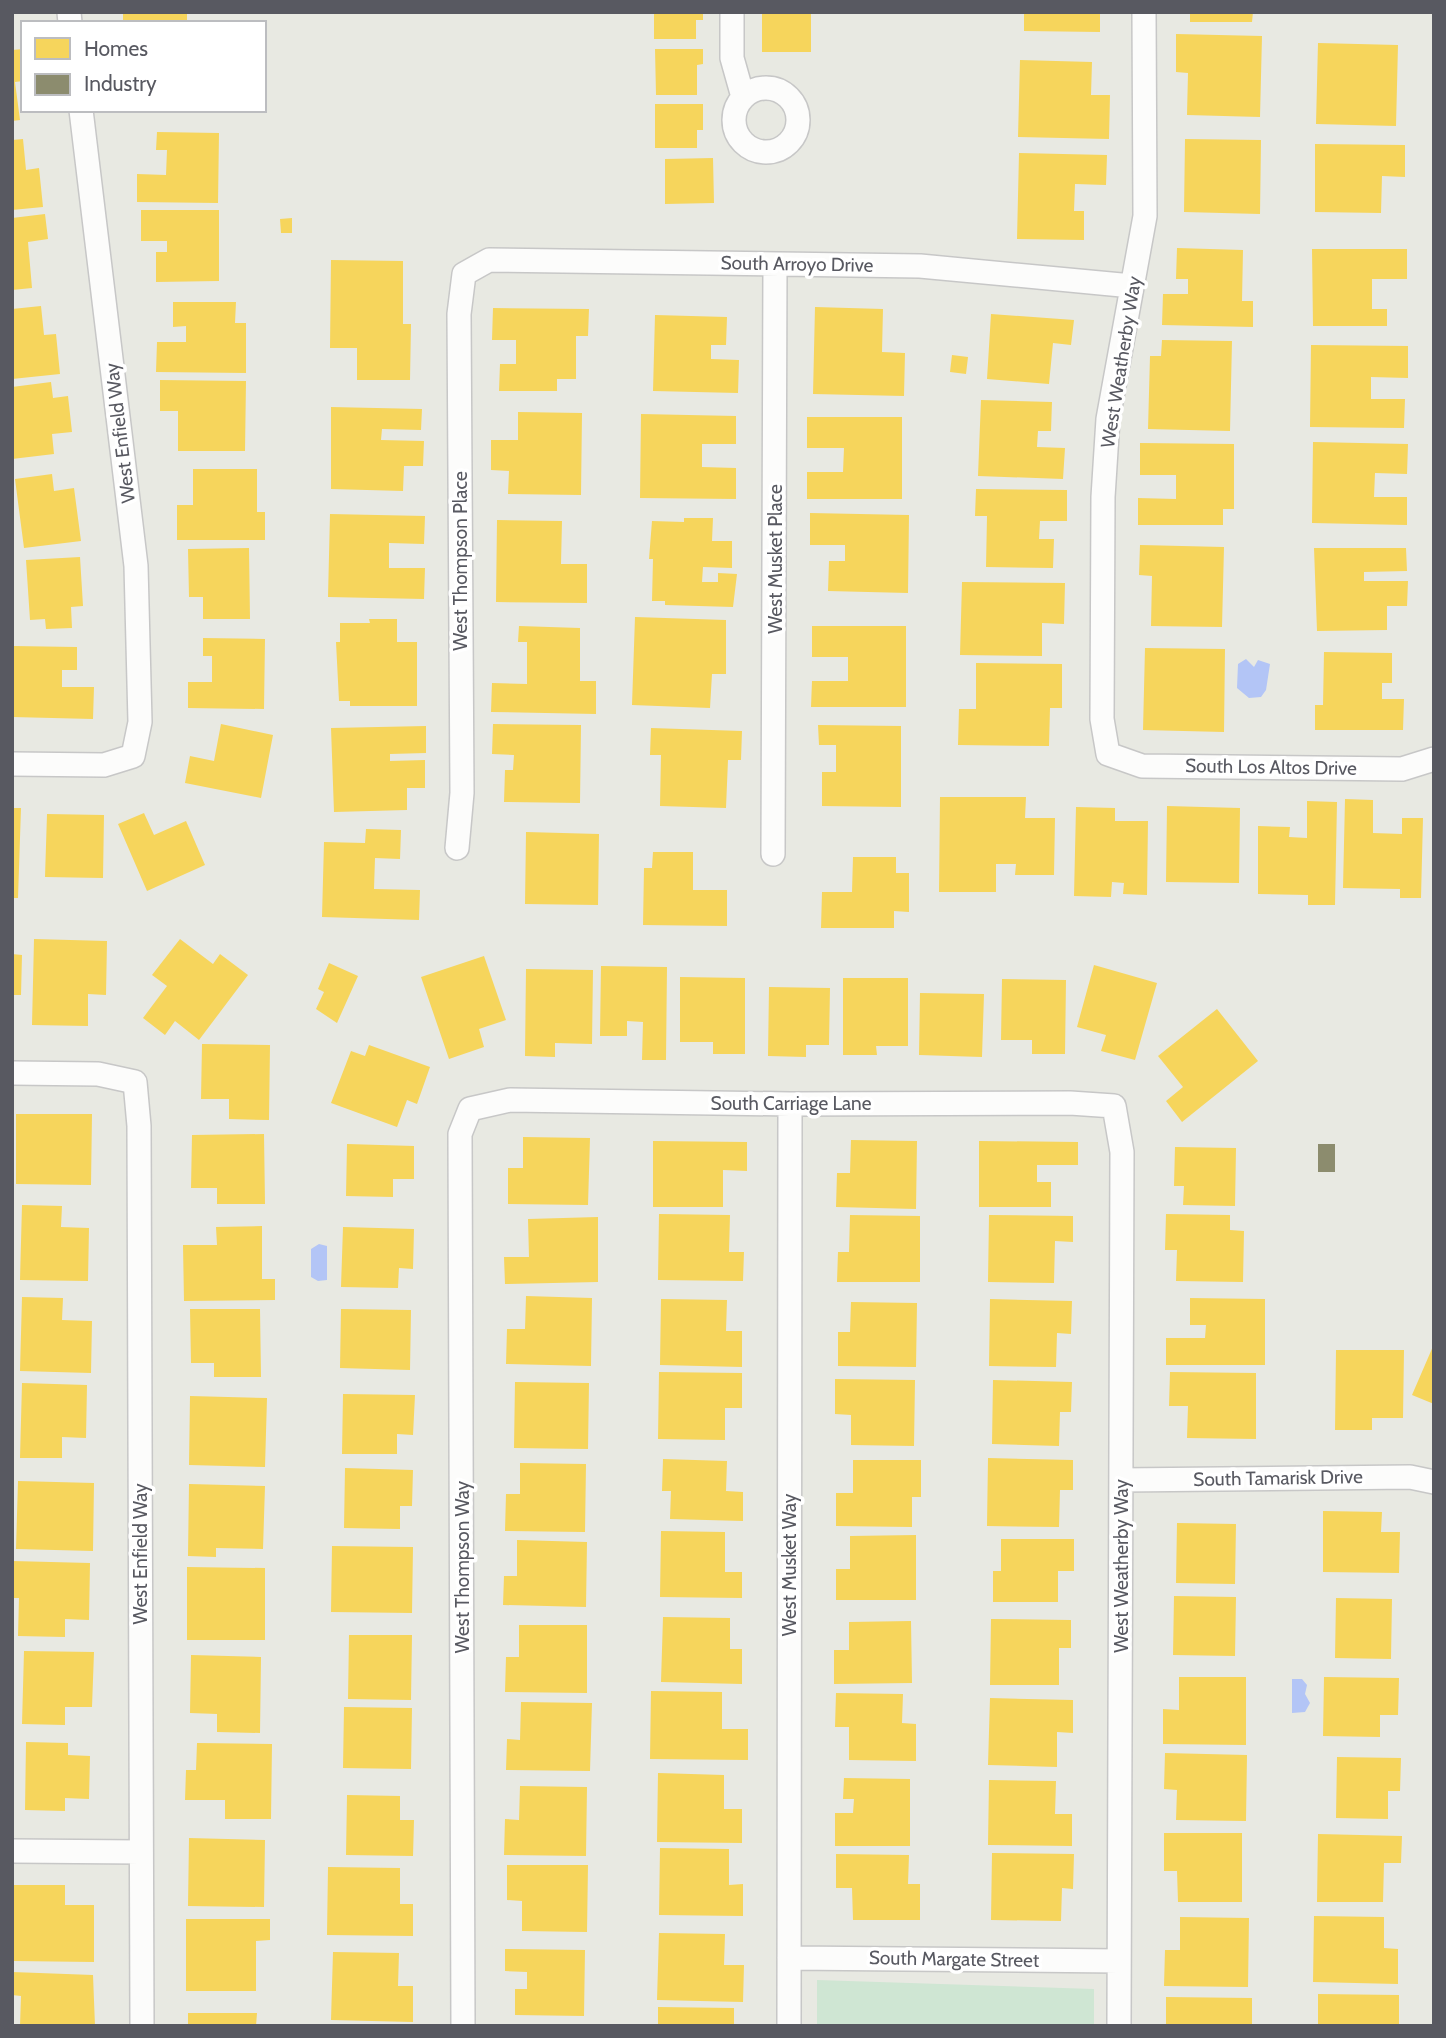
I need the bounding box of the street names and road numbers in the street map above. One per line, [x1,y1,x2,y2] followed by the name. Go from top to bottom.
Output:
[720,251,874,277] street label: South Arroyo Drive
[1096,274,1146,450] street label: West Weatherby Way
[100,361,140,504] street label: West Enfield Way
[449,471,472,651] street label: West Thompson Place
[764,484,787,634] street label: West Musket Place
[1185,754,1357,780] street label: South Los Altos Drive
[711,1092,872,1115] street label: South Carriage Lane
[1193,1465,1363,1491] street label: South Tamarisk Drive
[1110,1479,1133,1653] street label: West Weatherby Way
[451,1480,474,1653] street label: West Thompson Way
[129,1483,152,1625] street label: West Enfield Way
[778,1493,801,1636] street label: West Musket Way
[869,1946,1040,1972] street label: South Margate Street

